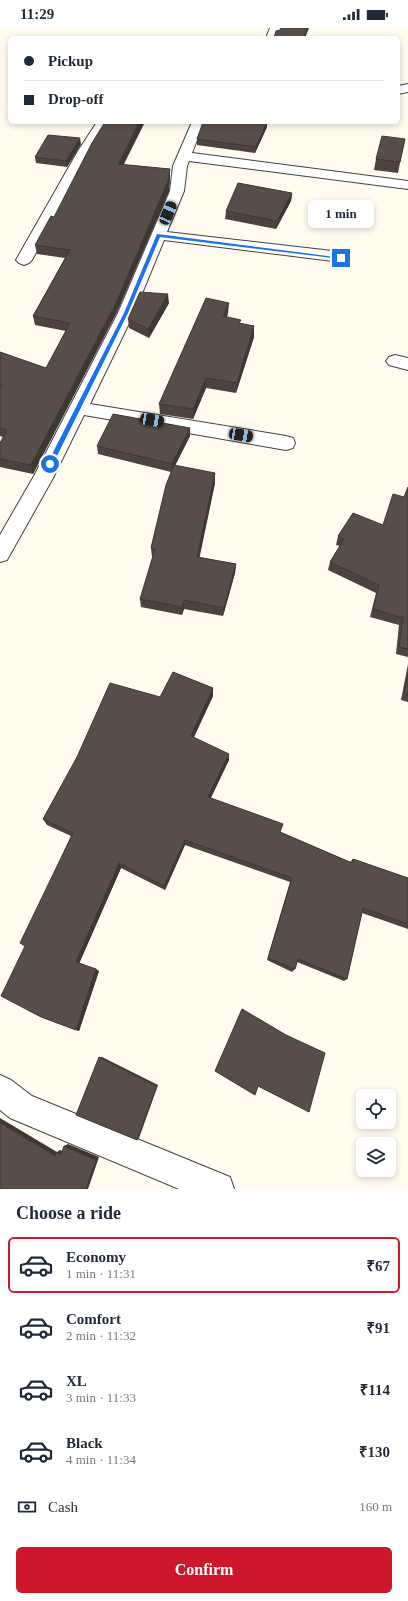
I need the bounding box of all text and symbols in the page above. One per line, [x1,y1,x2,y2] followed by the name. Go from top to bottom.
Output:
[20,6,54,22] text: 11:29
[48,53,93,69] text: Pickup
[48,91,104,107] text: Drop-off
[158,200,178,226] car
[308,200,374,228] callout: 1 min
[325,206,357,221] text: 1 min
[332,249,350,267] route end
[139,412,165,428] car
[228,427,254,443] car
[41,455,59,473] route start
[356,1089,396,1177] map controls
[356,1089,396,1129] button: locate
[356,1137,396,1177] button: layers
[16,1203,121,1223] text: Choose a ride
[18,1247,54,1283] icon: car
[66,1249,126,1265] text: Economy
[366,1258,390,1274] text: ₹67
[66,1266,136,1281] text: 1 min · 11:31
[18,1309,54,1345] icon: car
[66,1311,121,1327] text: Comfort
[366,1320,390,1336] text: ₹91
[66,1328,136,1343] text: 2 min · 11:32
[18,1371,54,1407] icon: car
[66,1373,87,1389] text: XL
[360,1382,390,1398] text: ₹114
[66,1390,136,1405] text: 3 min · 11:33
[18,1433,54,1469] icon: car
[66,1435,103,1451] text: Black
[359,1444,390,1460] text: ₹130
[66,1452,136,1467] text: 4 min · 11:34
[16,1496,38,1518] icon: cash
[48,1499,78,1515] text: Cash
[359,1499,392,1514] text: 160 m
[16,1547,392,1593] button: Confirm

